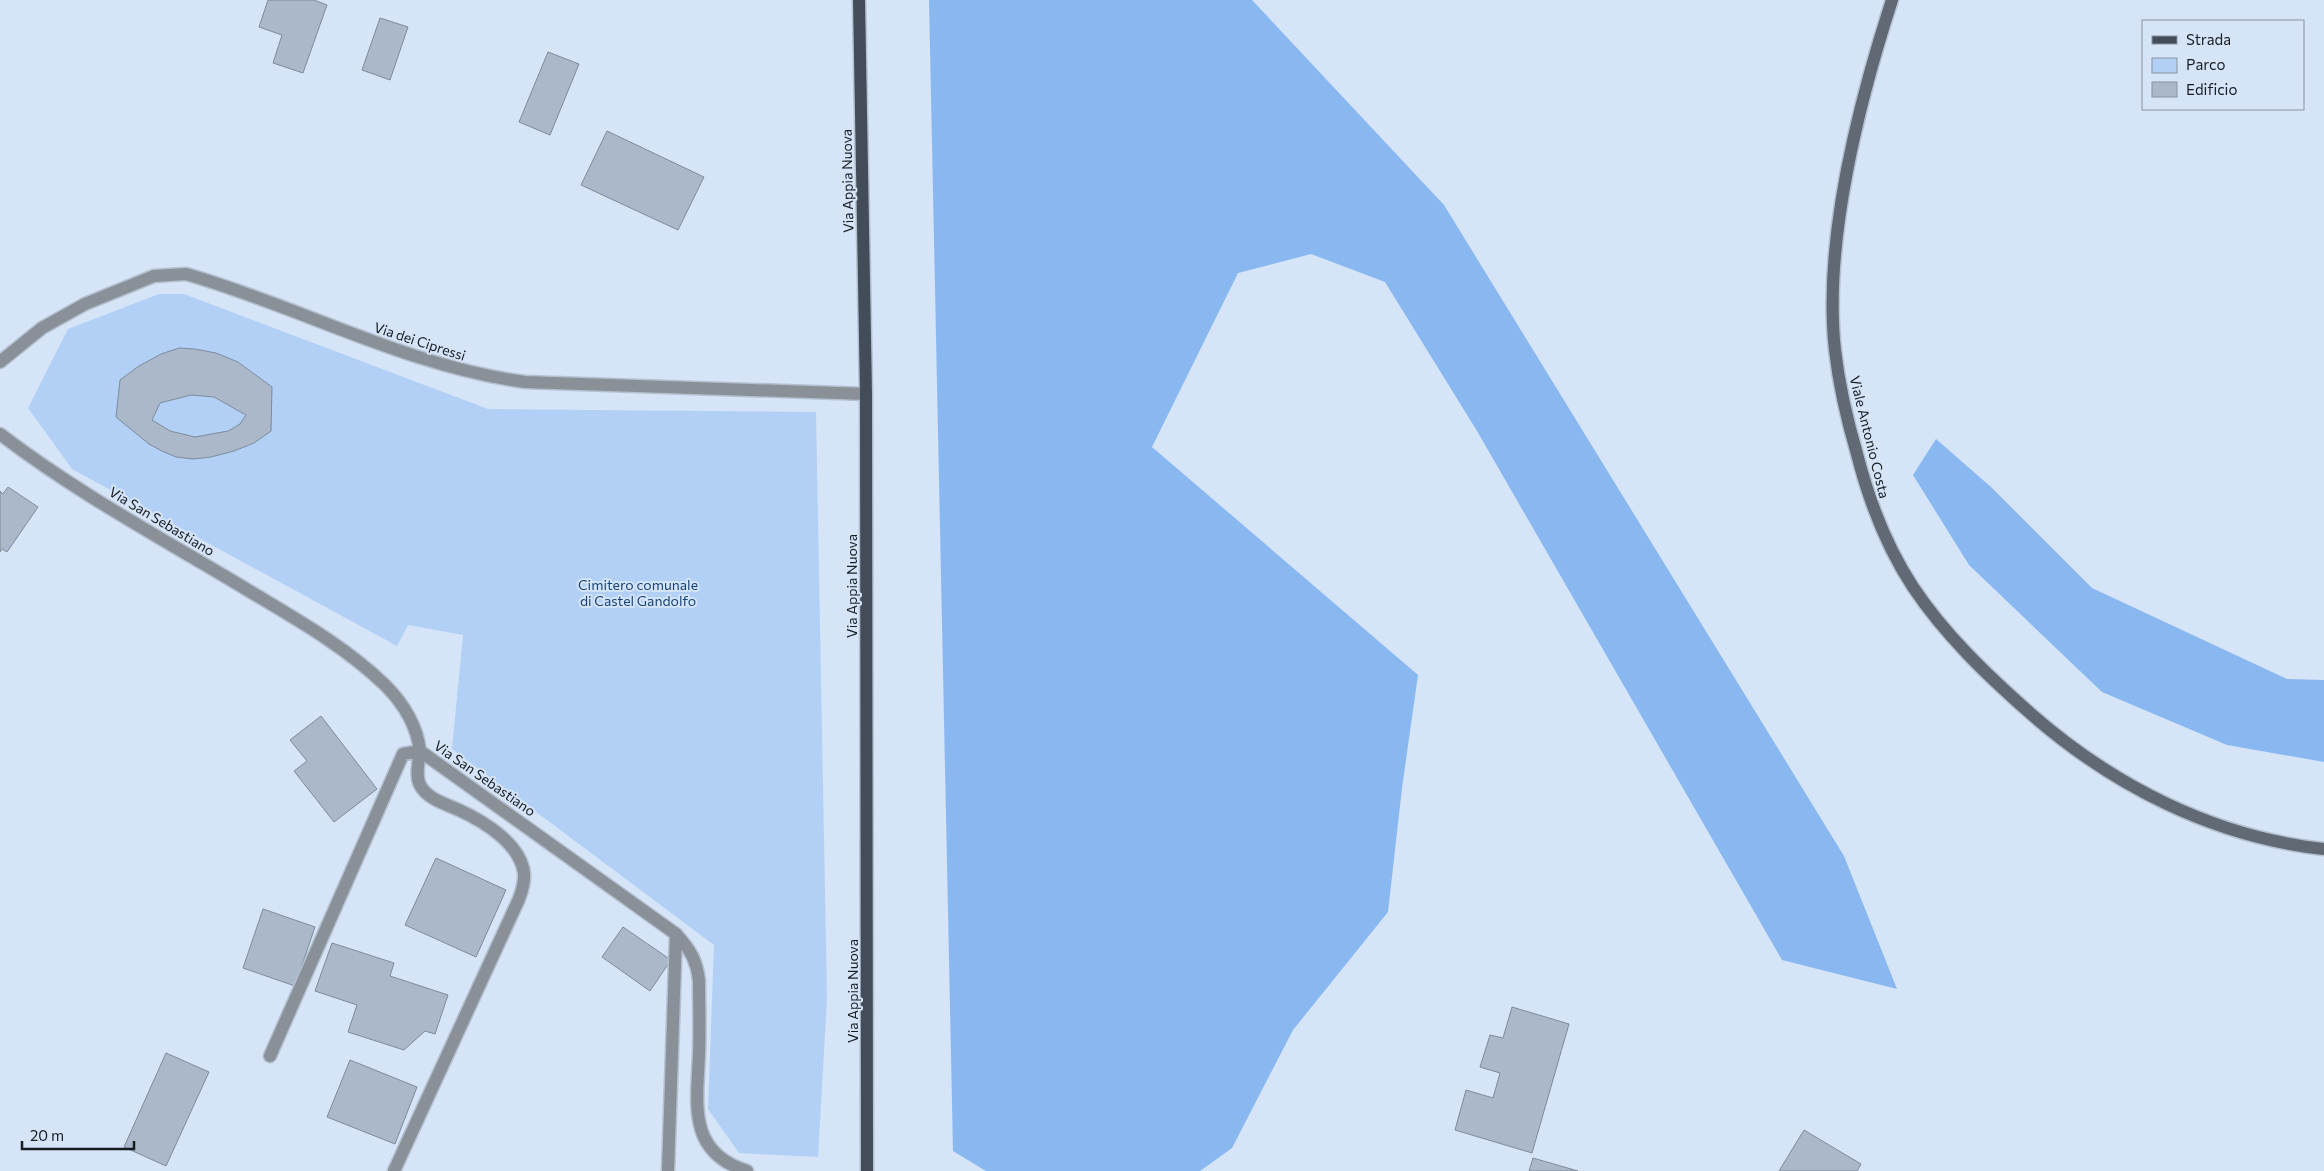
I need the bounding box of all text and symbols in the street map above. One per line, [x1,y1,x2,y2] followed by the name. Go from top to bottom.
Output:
[2142,20,2304,110] legend
[2186,30,2231,48] text: Strada
[2186,55,2225,73] text: Parco
[2186,80,2237,98] text: Edificio
[838,129,856,233] street label: Via Appia Nuova
[372,318,468,364] street label: Via dei Cipressi
[1847,374,1893,500] street label: Viale Antonio Costa
[106,483,218,559] street label: Via San Sebastiano
[843,534,860,638] street label: Via Appia Nuova
[578,576,698,609] park label: Cimitero comunale di Castel Gandolfo
[431,737,539,819] street label: Via San Sebastiano
[844,939,861,1043] street label: Via Appia Nuova
[22,1118,135,1150] scale bar
[30,1126,64,1144] text: 20 m

